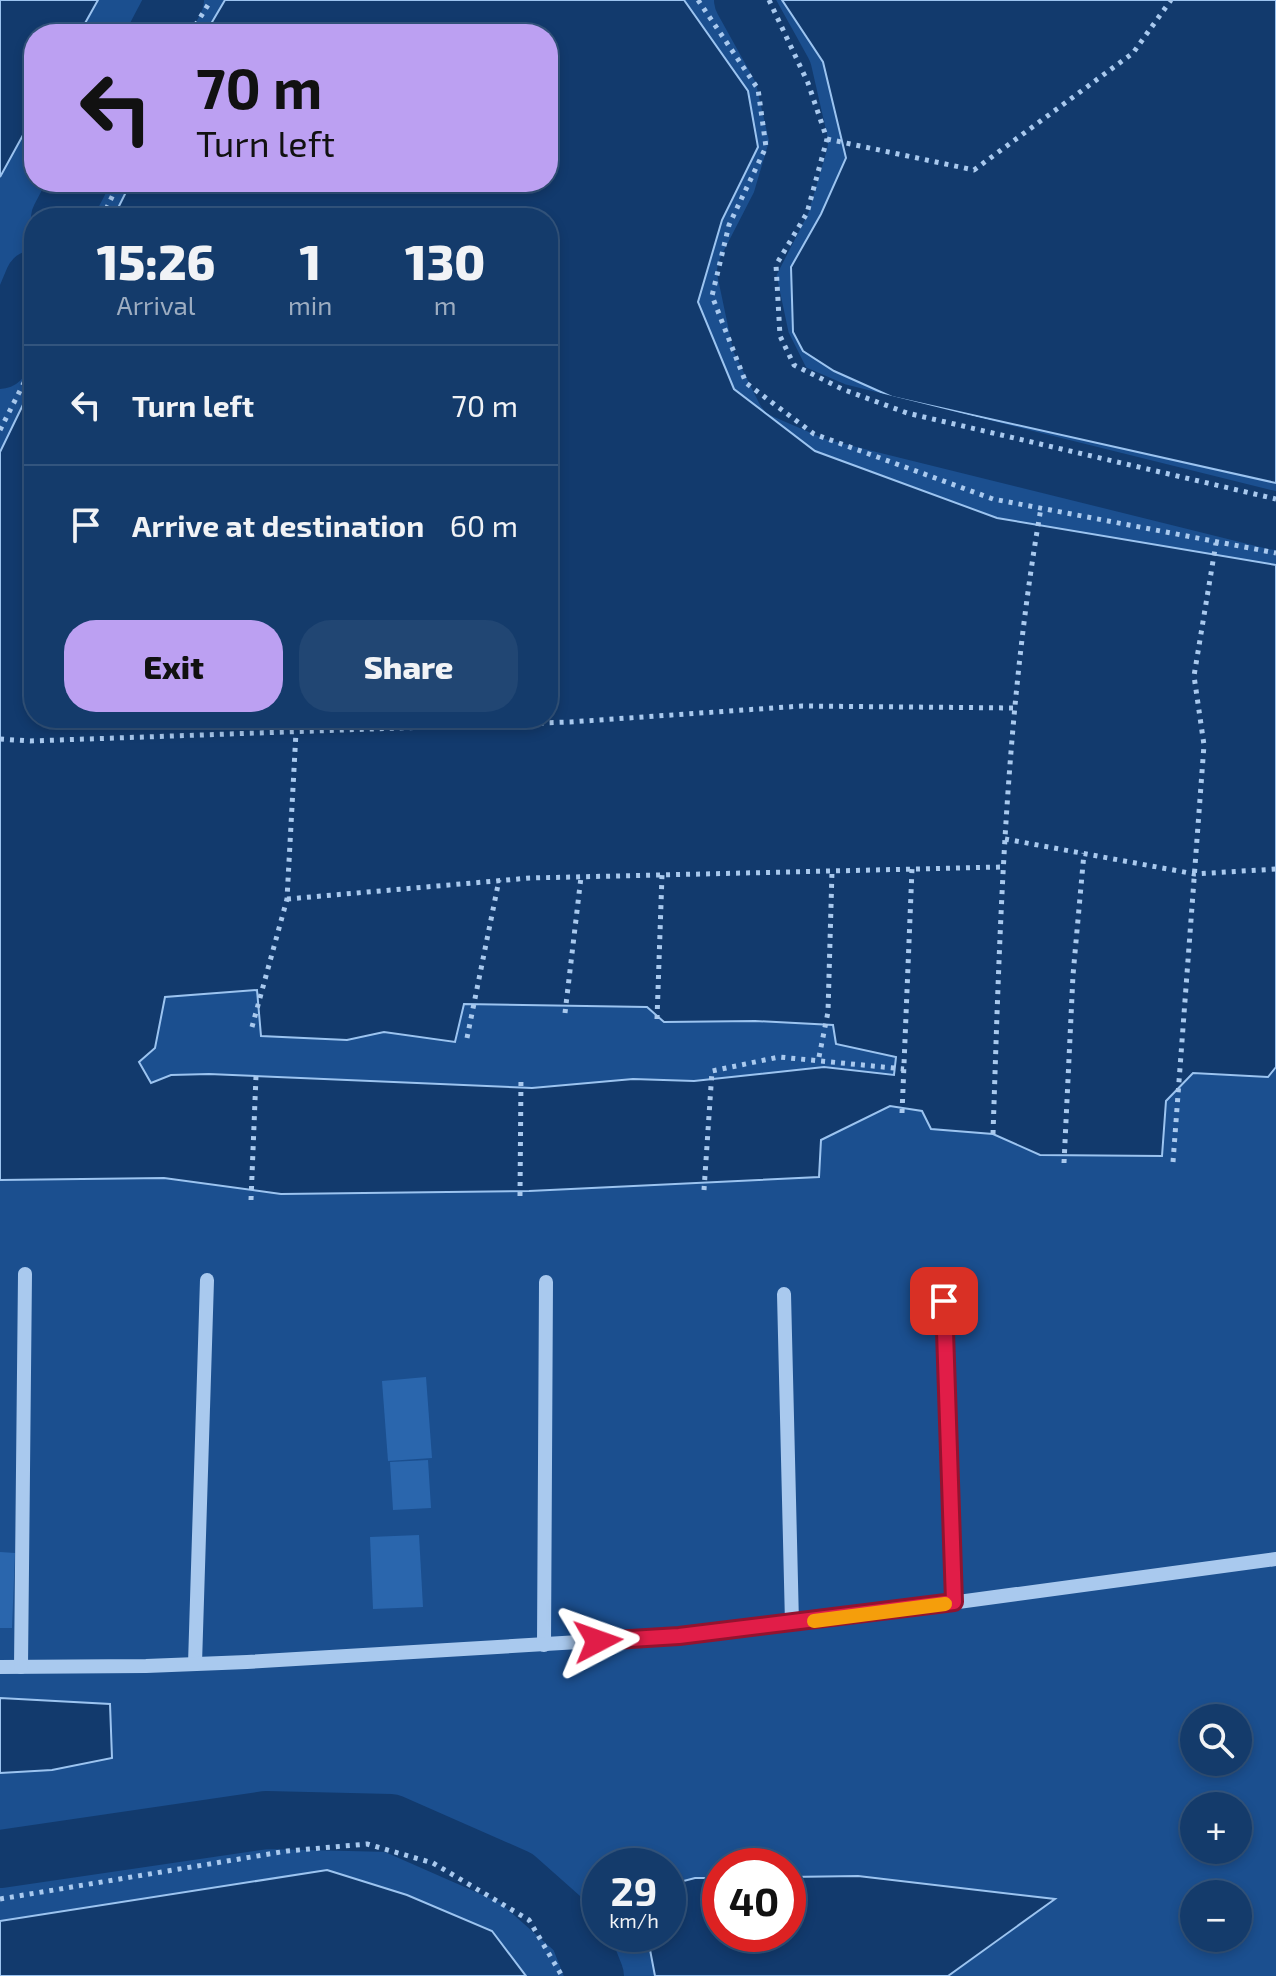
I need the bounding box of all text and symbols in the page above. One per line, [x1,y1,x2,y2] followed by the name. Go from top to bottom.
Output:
[196,53,322,120] text: 70 m
[64,56,168,160] icon: left
[196,121,335,164] text: Turn left
[97,232,215,290] text: 15:26
[299,232,321,290] text: 1
[405,232,485,290] text: 130
[116,289,196,320] text: Arrival
[288,289,332,320] text: min
[434,289,457,320] text: m
[64,383,108,427] icon: left
[132,387,254,423] text: Turn left
[452,387,518,423] text: 70 m
[64,503,108,547] icon: arrive
[132,507,424,543] text: Arrive at destination
[450,507,518,543] text: 60 m
[64,620,283,712] button: Exit
[299,620,518,712] button: Share
[910,1267,978,1335] pin
[922,1279,966,1323] icon: arrive
[556,1599,640,1683] position arrow
[1180,1704,1252,1952] map controls
[1180,1704,1252,1776] button: search
[1180,1792,1252,1864] button: +
[702,1848,806,1952] speed limit sign: 40
[611,1866,657,1914] text: 29
[1180,1880,1252,1952] button: −
[609,1908,659,1932] text: km/h

